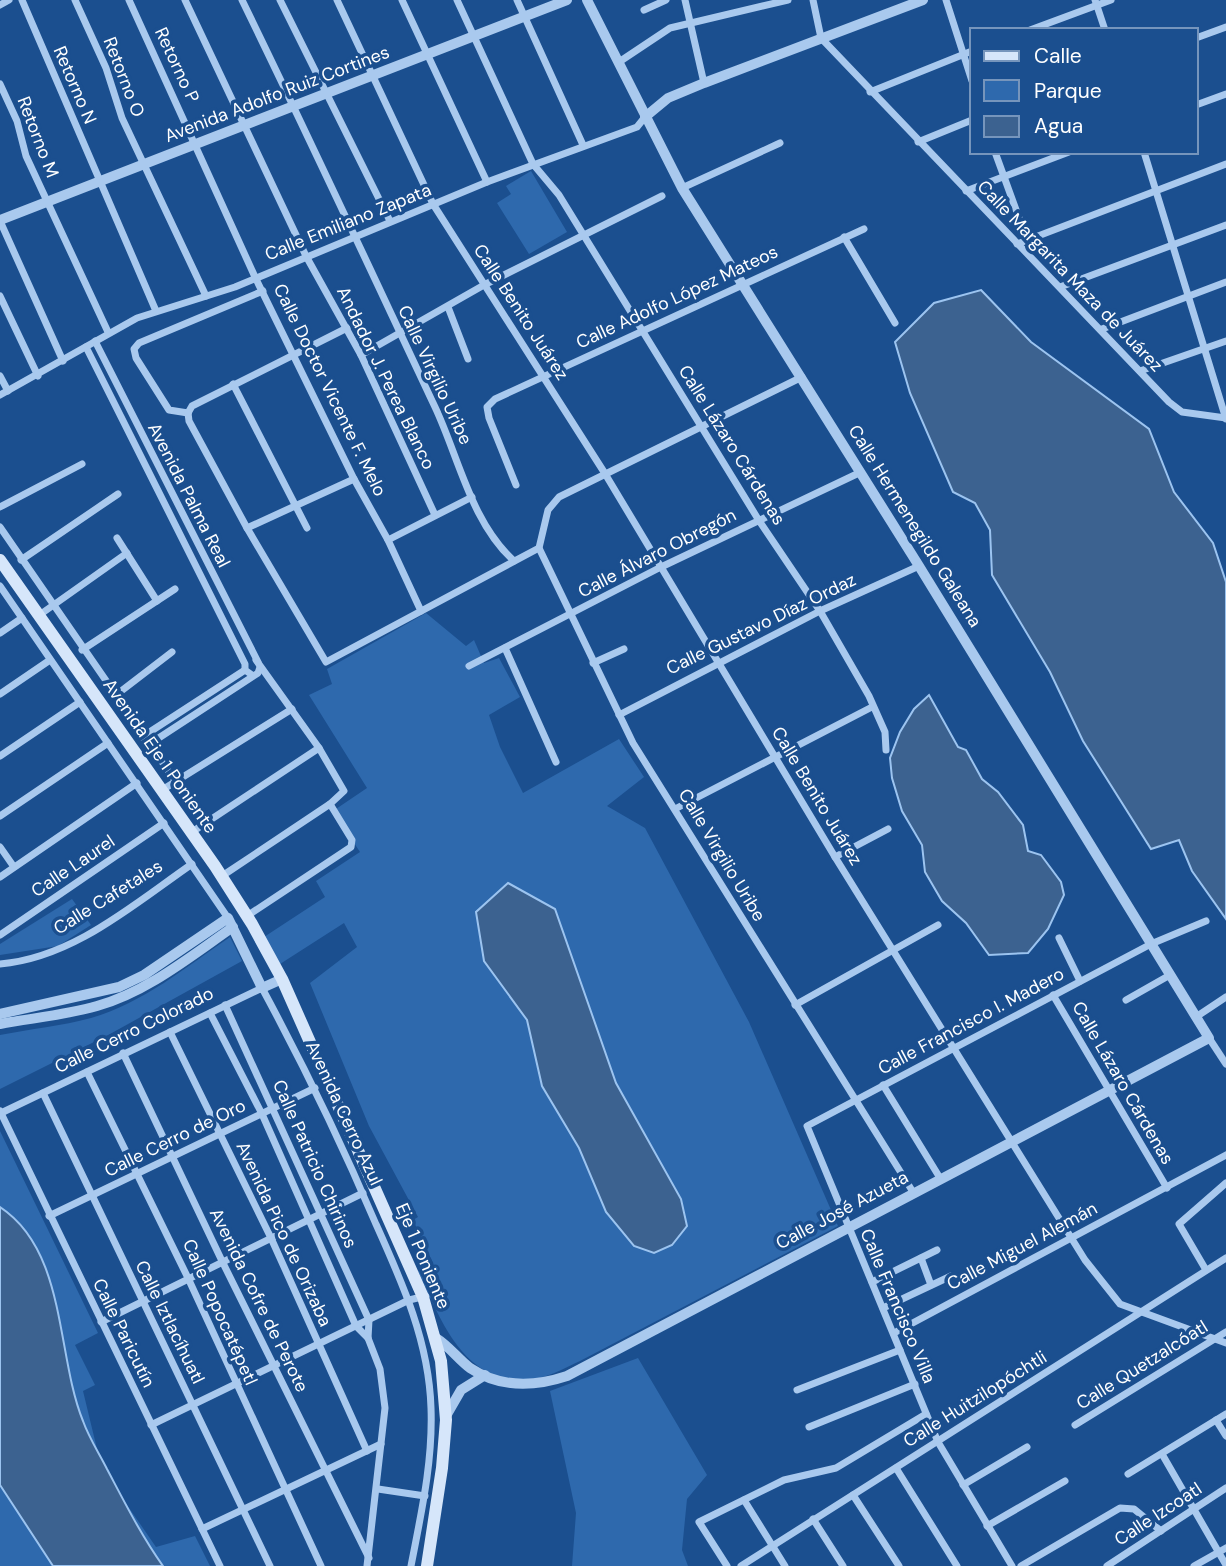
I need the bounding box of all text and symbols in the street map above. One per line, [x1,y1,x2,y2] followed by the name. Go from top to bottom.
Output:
[149,23,205,107] street label: Retorno P
[970,28,1198,154] legend
[98,34,150,121] street label: Retorno O
[161,40,393,148] street label: Avenida Adolfo Ruiz Cortines
[48,42,102,128] street label: Retorno N
[1034,42,1082,70] text: Calle
[1034,77,1102,105] text: Parque
[12,93,64,181] street label: Retorno M
[1034,112,1083,140] text: Agua
[972,175,1168,377] street label: Calle Margarita Maza de Juárez
[261,178,435,266] street label: Calle Emiliano Zapata
[468,239,574,385] street label: Calle Benito Juárez
[572,240,782,354] street label: Calle Adolfo López Mateos
[268,280,392,500] street label: Calle Doctor Vicente F. Melo
[331,282,441,474] street label: Andador J. Perea Blanco
[392,302,478,448] street label: Calle Virgilio Uribe
[673,360,791,530] street label: Calle Lázaro Cárdenas
[142,419,236,571] street label: Avenida Palma Real
[843,420,987,632] street label: Calle Hermenegildo Galeana
[574,503,740,603] street label: Calle Álvaro Obregón
[662,568,860,680] street label: Calle Gustavo Díaz Ordaz
[98,674,222,838] street label: Avenida Eje 1 Poniente
[766,722,868,870] street label: Calle Benito Juárez
[673,784,771,926] street label: Calle Virgilio Uribe
[27,829,119,903] street label: Calle Laurel
[49,854,167,940] street label: Calle Cafetales
[874,962,1068,1080] street label: Calle Francisco I. Madero
[51,981,217,1079] street label: Calle Cerro Colorado
[1066,997,1180,1169] street label: Calle Lázaro Cárdenas
[300,1037,388,1189] street label: Avenida Cerro Azul
[267,1076,363,1252] street label: Calle Patricio Chirinos
[100,1093,250,1183] street label: Calle Cerro de Oro
[231,1138,337,1330] street label: Avenida Pico de Orizaba
[772,1165,912,1255] street label: Calle José Azueta
[943,1196,1101,1296] street label: Calle Miguel Alemán
[390,1199,456,1313] street label: Eje 1 Poniente
[204,1204,314,1396] street label: Avenida Cofre de Perote
[855,1225,941,1387] street label: Calle Francisco Villa
[177,1235,263,1389] street label: Calle Popocatépetl
[130,1256,210,1388] street label: Calle Iztlacíhuatl
[87,1274,161,1392] street label: Calle Paricutín
[1072,1315,1212,1415] street label: Calle Quetzalcóatl
[899,1345,1051,1453] street label: Calle Huitzilopóchtli
[1110,1477,1206,1551] street label: Calle Izcoatl

